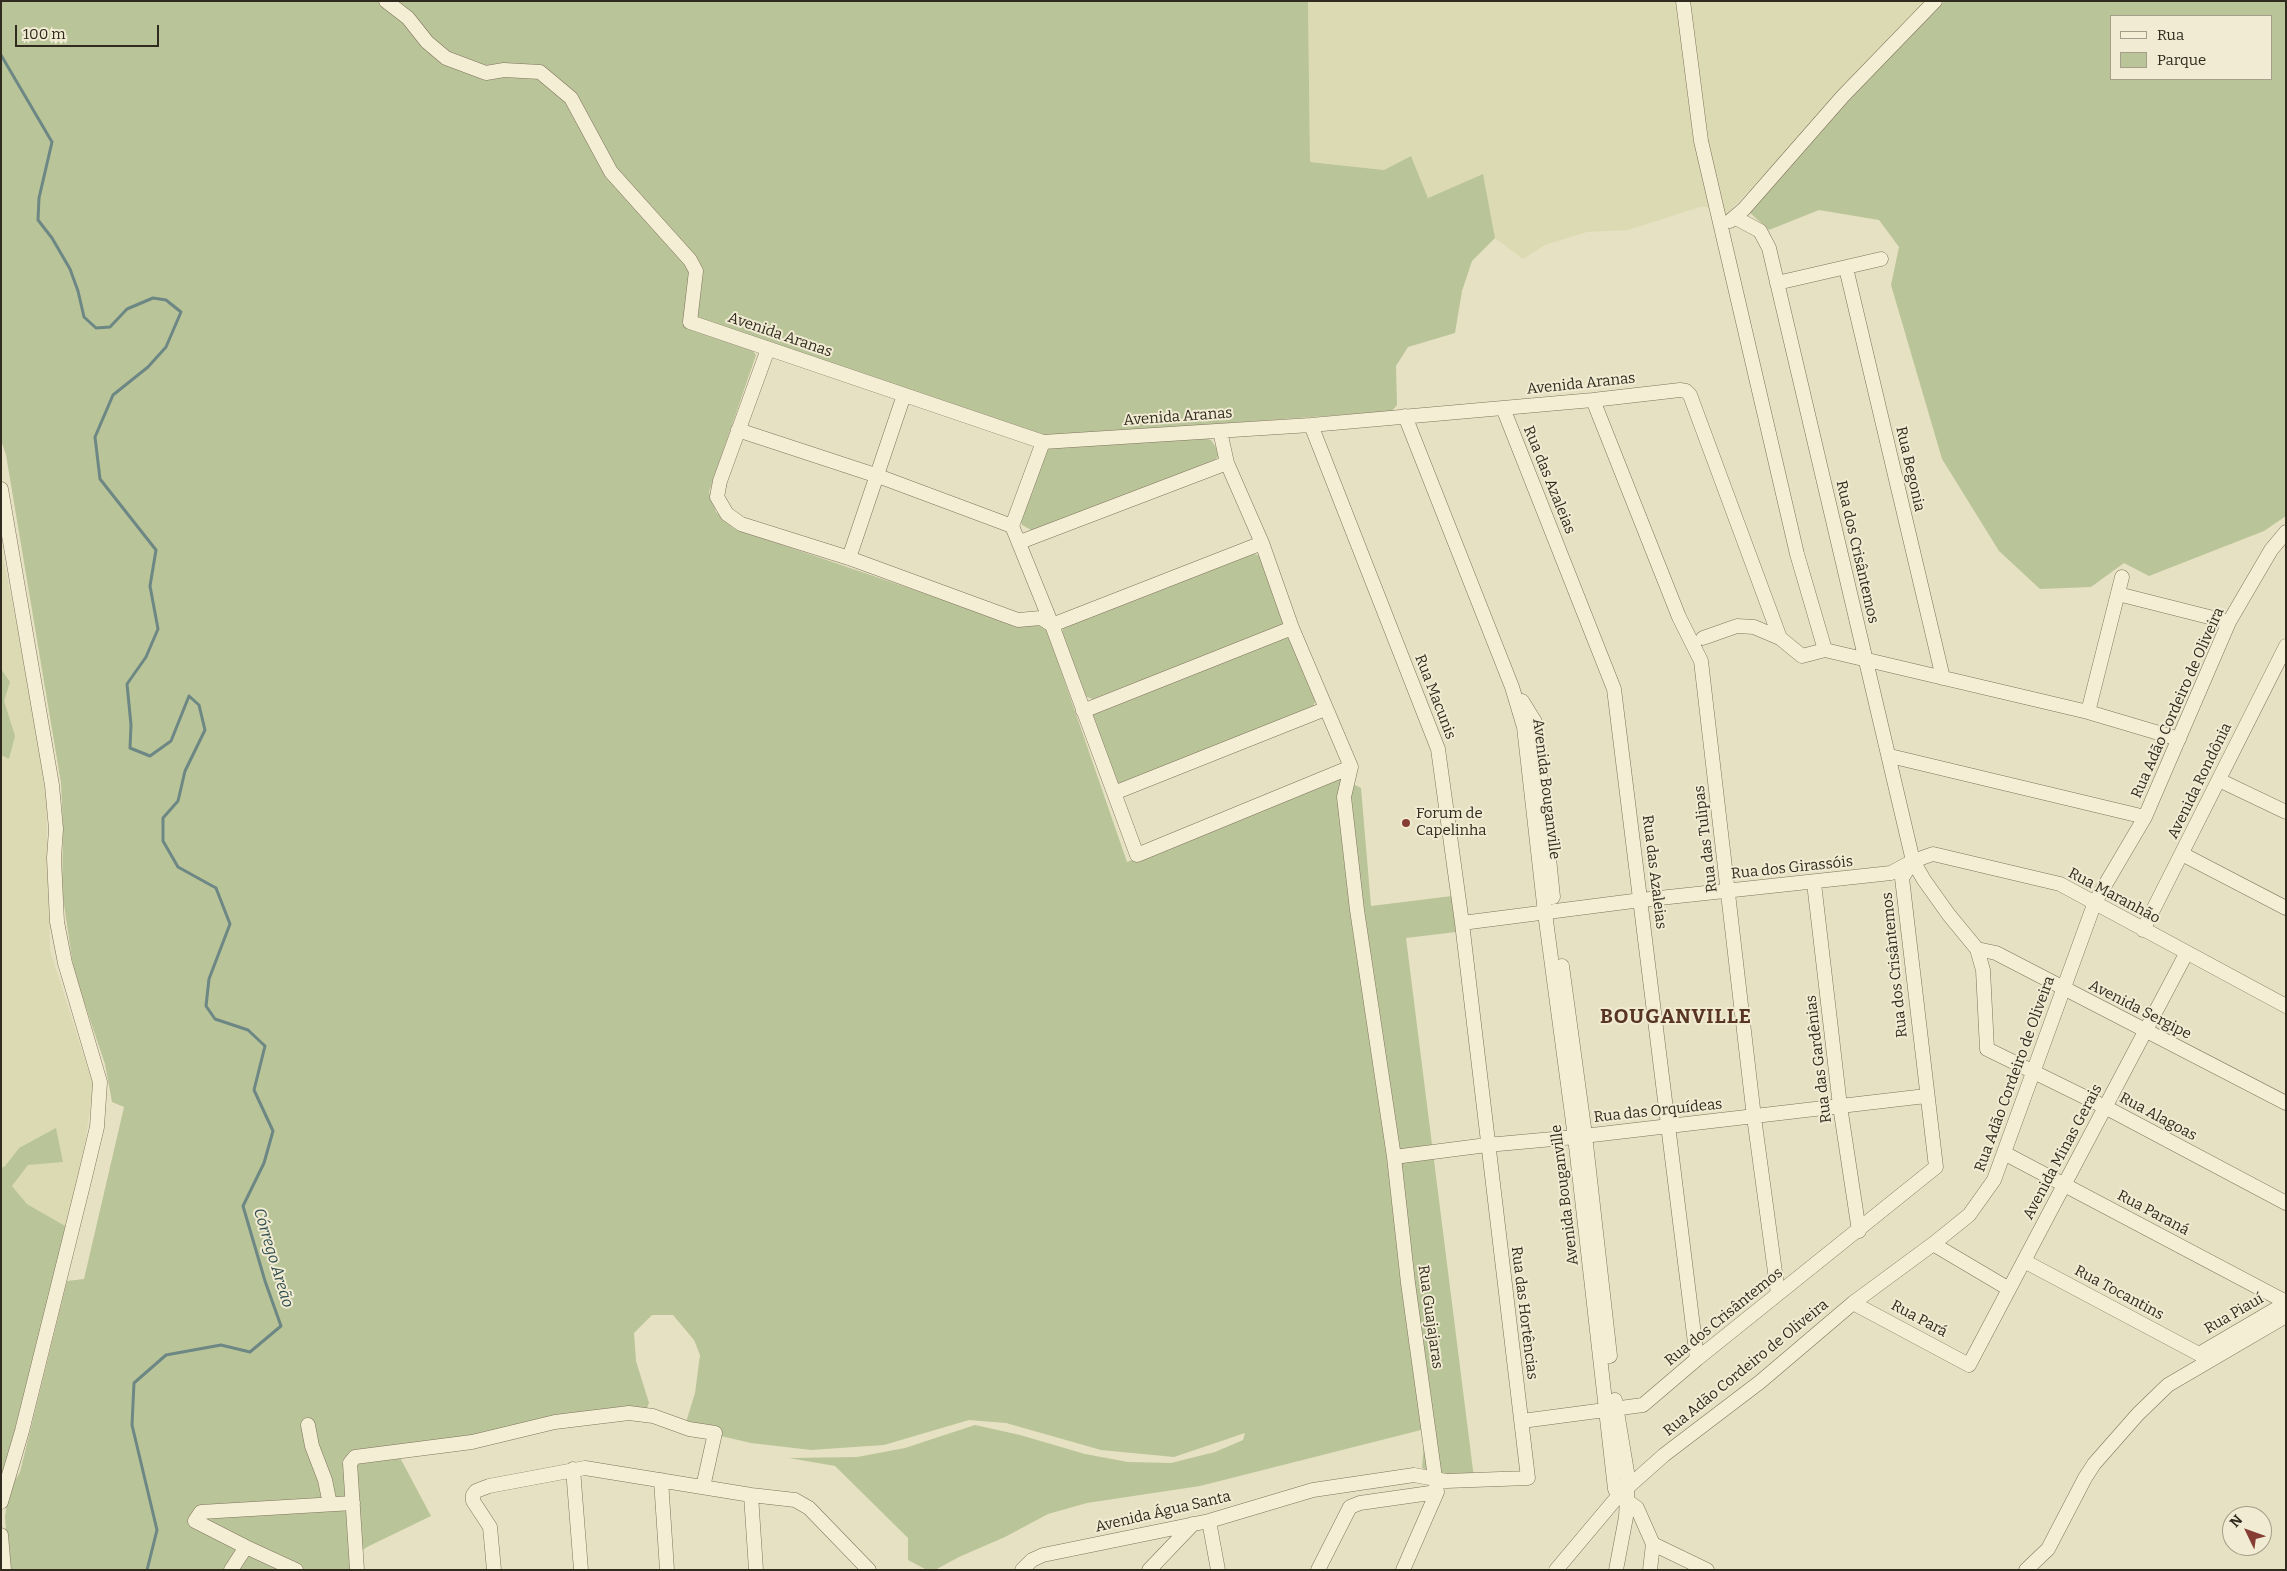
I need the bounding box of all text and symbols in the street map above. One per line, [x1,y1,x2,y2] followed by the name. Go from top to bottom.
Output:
[18,15,161,47] scale bar
[2110,15,2272,80] legend
[23,25,66,43] text: 100 m
[2157,26,2184,44] text: Rua
[2157,51,2206,69] text: Parque
[725,309,835,361] street label: Avenida Aranas
[1526,369,1636,399] street label: Avenida Aranas
[1123,404,1233,430] street label: Avenida Aranas
[1519,423,1579,537] street label: Rua das Azaleias
[1891,425,1929,513] street label: Rua Begonia
[1832,479,1882,625] street label: Rua dos Crisântemos
[2128,605,2228,801] street label: Rua Adão Cordeiro de Oliveira
[1411,652,1459,742] street label: Rua Macunis
[1528,718,1564,860] street label: Avenida Bouganville
[2164,720,2236,842] street label: Avenida Rondônia
[1690,784,1722,894] street label: Rua das Tulipas
[1416,805,1487,840] place label: Forum de Capelinha
[1638,814,1670,930] street label: Rua das Azaleias
[1400,817,1412,829] marker: Forum de Capelinha
[1730,853,1854,883] street label: Rua dos Girassóis
[2065,864,2163,928] street label: Rua Maranhão
[1878,891,1912,1039] street label: Rua dos Crisântemos
[1971,974,2059,1174] street label: Rua Adão Cordeiro de Oliveira
[2086,976,2194,1044] street label: Avenida Sergipe
[1802,994,1836,1124] street label: Rua das Gardênias
[1599,1005,1753,1029] district label: BOUGANVILLE
[2020,1081,2106,1223] street label: Avenida Minas Gerais
[2116,1089,2200,1145] street label: Rua Alagoas
[1593,1095,1723,1127] street label: Rua das Orquídeas
[1547,1124,1583,1266] street label: Avenida Bouganville
[2114,1187,2192,1239] street label: Rua Paraná
[249,1206,297,1310] water label: Córrego Areão
[1507,1245,1541,1381] street label: Rua das Hortências
[2071,1262,2167,1324] street label: Rua Tocantins
[1414,1264,1446,1370] street label: Rua Guajajaras
[1661,1264,1787,1370] street label: Rua dos Crisântemos
[2201,1290,2267,1338] street label: Rua Piauí
[1660,1296,1832,1440] street label: Rua Adão Cordeiro de Oliveira
[1888,1297,1950,1341] street label: Rua Pará
[1093,1488,1233,1536] street label: Avenida Água Santa
[2222,1506,2272,1556] north arrow
[2226,1512,2246,1531] text: N

